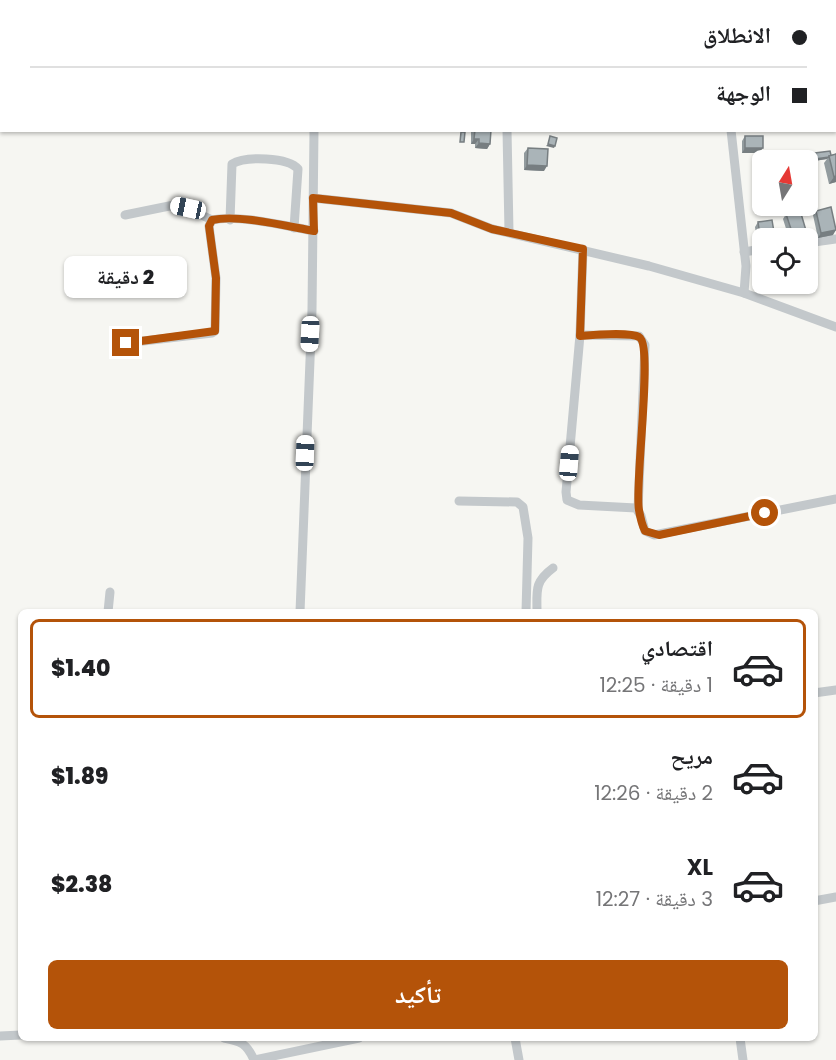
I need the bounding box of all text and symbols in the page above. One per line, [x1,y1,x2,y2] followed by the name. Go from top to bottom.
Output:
[703,20,771,51] text: الانطلاق
[716,78,771,109] text: الوجهة
[752,150,818,216] north arrow
[752,150,818,294] map controls
[169,195,207,221] car
[752,228,818,294] button: locate
[64,256,188,298] callout: 2 دقيقة
[97,263,154,291] text: 2 دقيقة
[300,316,320,352] car
[112,329,139,356] route end
[295,435,315,471] car
[558,444,580,482] car
[751,499,778,526] route start
[641,633,713,664] text: اقتصادي
[731,642,785,696] icon: car
[51,653,110,684] text: $1.40
[599,671,713,699] text: 1 دقيقة · 12:25
[670,741,713,772] text: مريح
[731,750,785,804] icon: car
[51,761,108,792] text: $1.89
[594,779,713,807] text: 2 دقيقة · 12:26
[687,852,713,883] text: XL
[731,858,785,912] icon: car
[51,869,112,900] text: $2.38
[596,885,713,913] text: 3 دقيقة · 12:27
[48,960,788,1029] button: تأكيد

